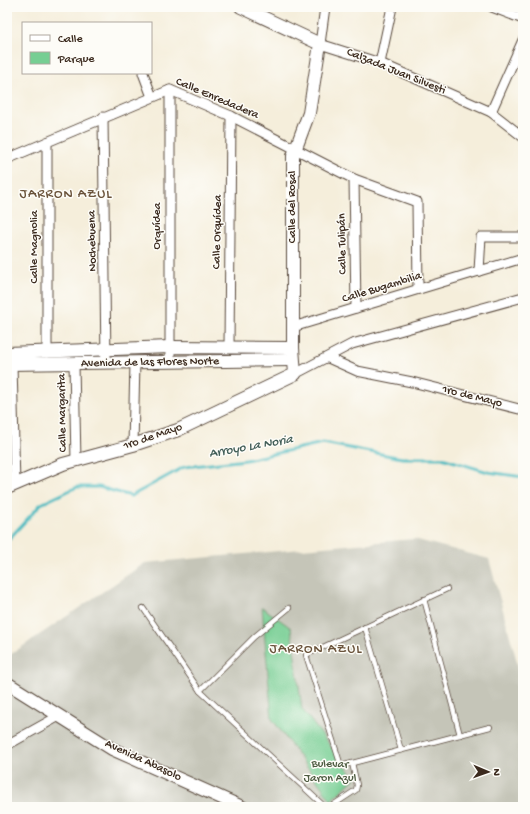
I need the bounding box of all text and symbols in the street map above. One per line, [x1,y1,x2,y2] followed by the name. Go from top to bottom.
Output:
[22,22,152,74] legend
[58,33,83,47] text: Calle
[344,46,448,98] street label: Calzada Juan Silvesti
[57,53,95,67] text: Parque
[173,75,261,123] street label: Calle Enredadera
[286,170,300,243] street label: Calle del Rosal
[20,186,112,203] district label: JARRON AZUL
[210,194,226,269] street label: Calle Orquídea
[151,202,165,249] street label: Orquídea
[28,210,42,284] street label: Calle Magnolia
[85,210,101,272] street label: Nochebuena
[335,213,351,275] street label: Calle Tulipán
[341,269,424,307] street label: Calle Bugambilia
[81,355,220,371] street label: Avenida de las Flores Norte
[55,373,71,452] street label: Calle Margarita
[440,383,503,411] street label: 1ro de Mayo
[121,420,184,454] street label: 1ro de Mayo
[208,432,295,462] water label: Arroyo La Noria
[270,641,362,658] district label: JARRON AZUL
[102,737,184,785] street label: Avenida Abasolo
[468,752,508,792] north arrow
[304,758,357,786] park label: Bulevar Jaron Azul
[490,768,502,776] text: N

